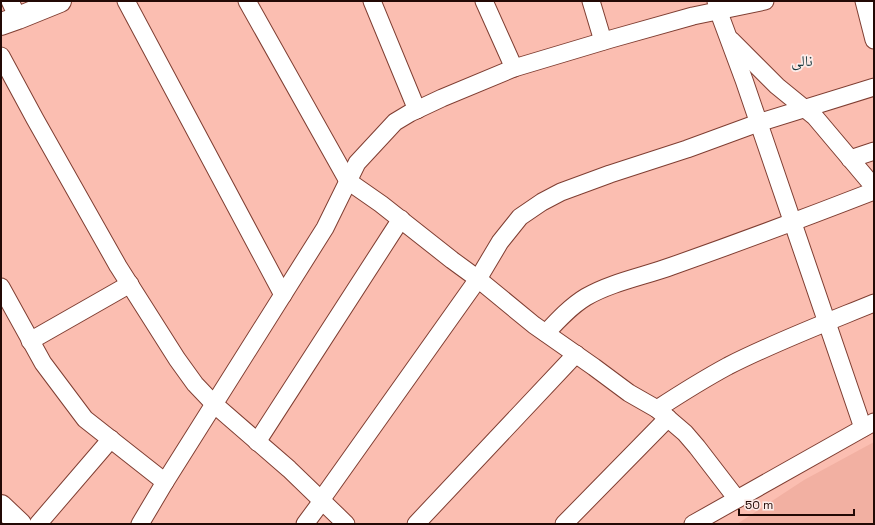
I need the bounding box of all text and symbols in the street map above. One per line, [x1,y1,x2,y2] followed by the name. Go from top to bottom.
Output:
[791,51,813,71] district label: نالی
[739,491,854,517] scale bar
[745,497,773,513] text: 50 m

